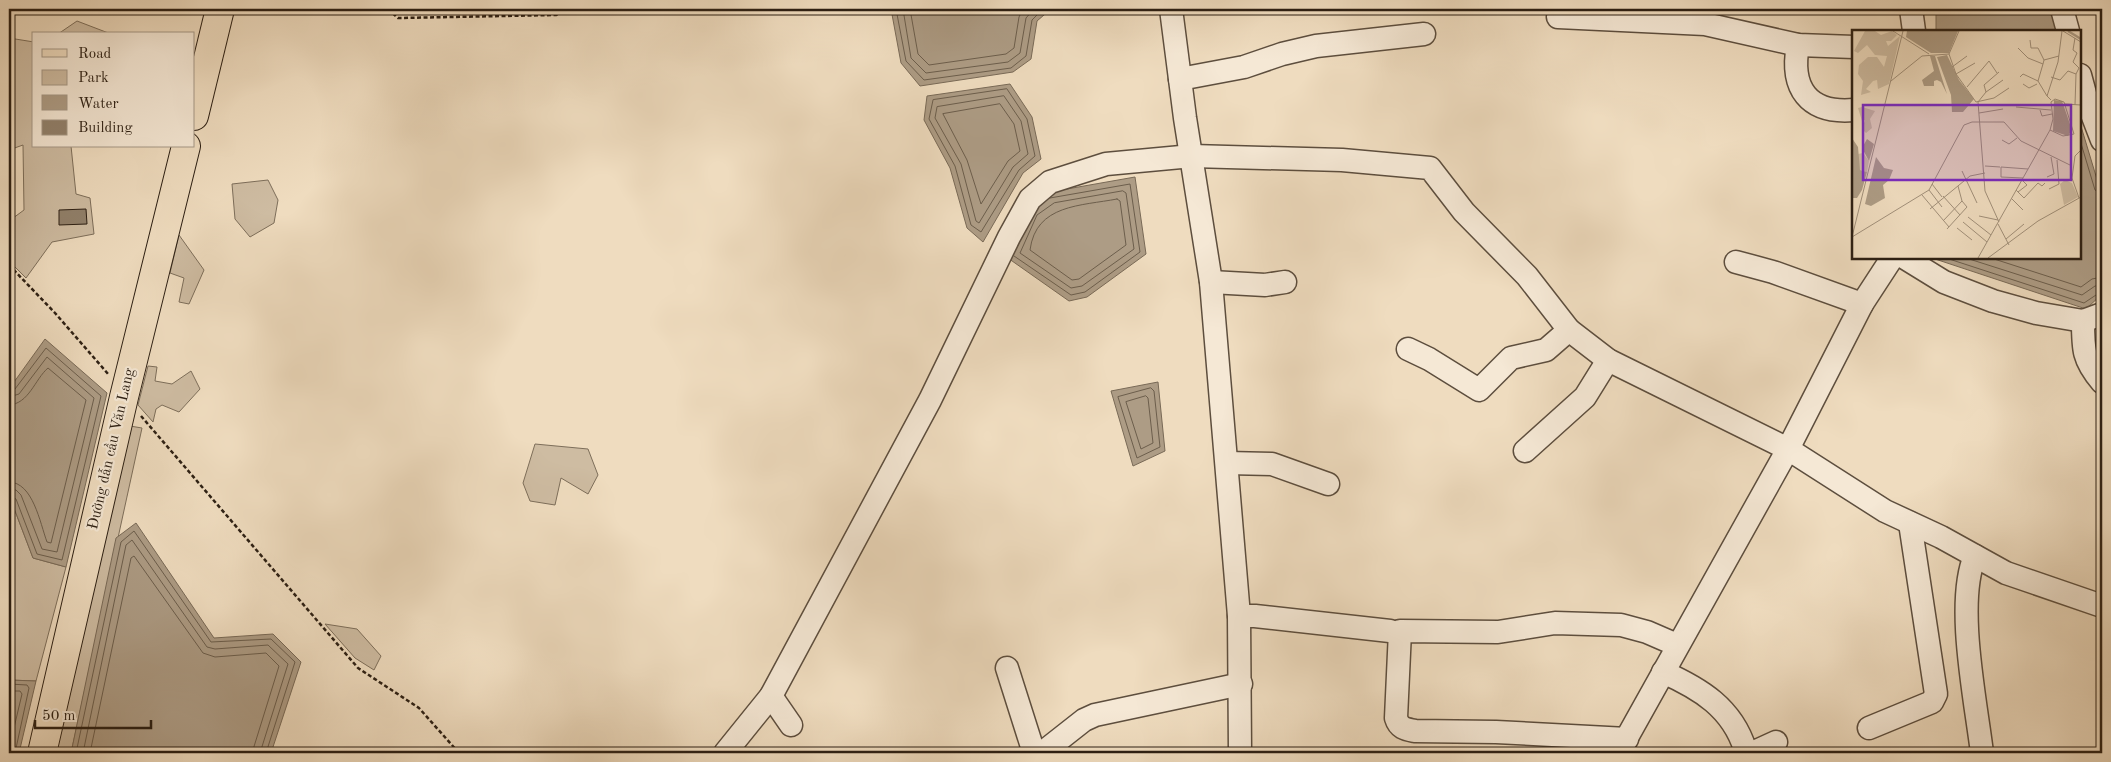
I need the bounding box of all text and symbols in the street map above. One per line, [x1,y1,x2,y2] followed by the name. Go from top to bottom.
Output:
[1852,30,2081,259] inset map
[32,32,195,148] legend
[78,47,112,62] text: Road
[78,71,109,86] text: Park
[78,97,119,112] text: Water
[78,121,133,136] text: Building
[84,366,138,531] street label: Đường dẫn cầu Văn Lang
[35,697,151,729] scale bar
[42,709,76,724] text: 50 m

